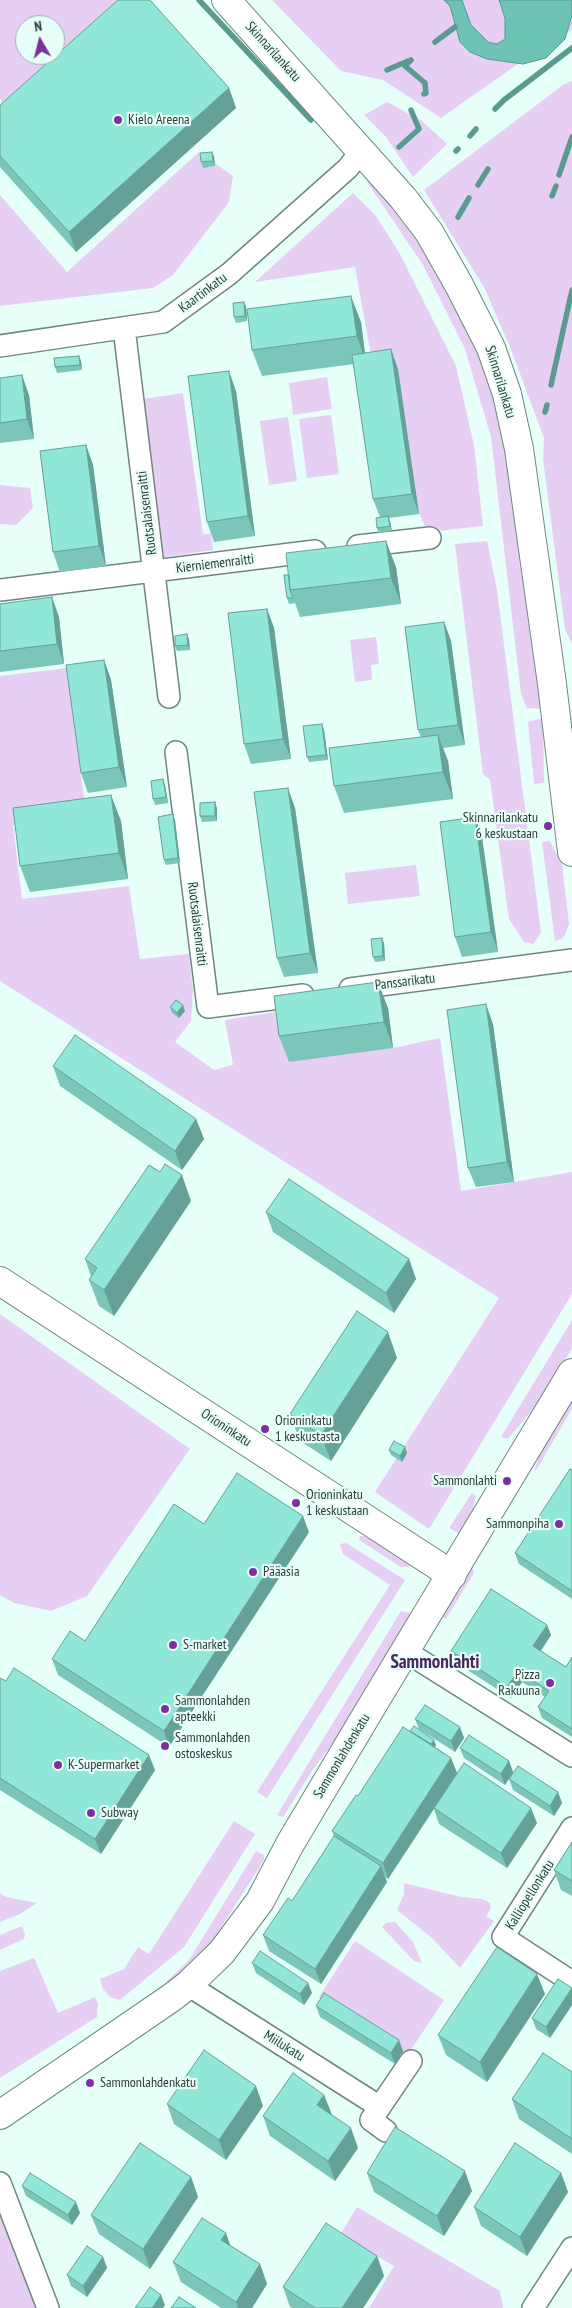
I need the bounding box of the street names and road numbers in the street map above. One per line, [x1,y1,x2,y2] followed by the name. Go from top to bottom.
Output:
[242,18,304,86] street label: Skinnarilankatu
[176,269,230,317] street label: Kaartinkatu
[481,344,519,420] street label: Skinnarilankatu
[133,470,161,556] street label: Ruotsalaisenraitti
[175,551,255,577] street label: Kierniemenraitti
[183,881,211,967] street label: Ruotsalaisenraitti
[374,970,436,994] street label: Panssarikatu
[198,1405,254,1451] street label: Orioninkatu
[310,1711,374,1801] street label: Sammonlahdenkatu
[502,1857,558,1933] street label: Kalliopellonkatu
[260,2027,308,2065] street label: Miilukatu

